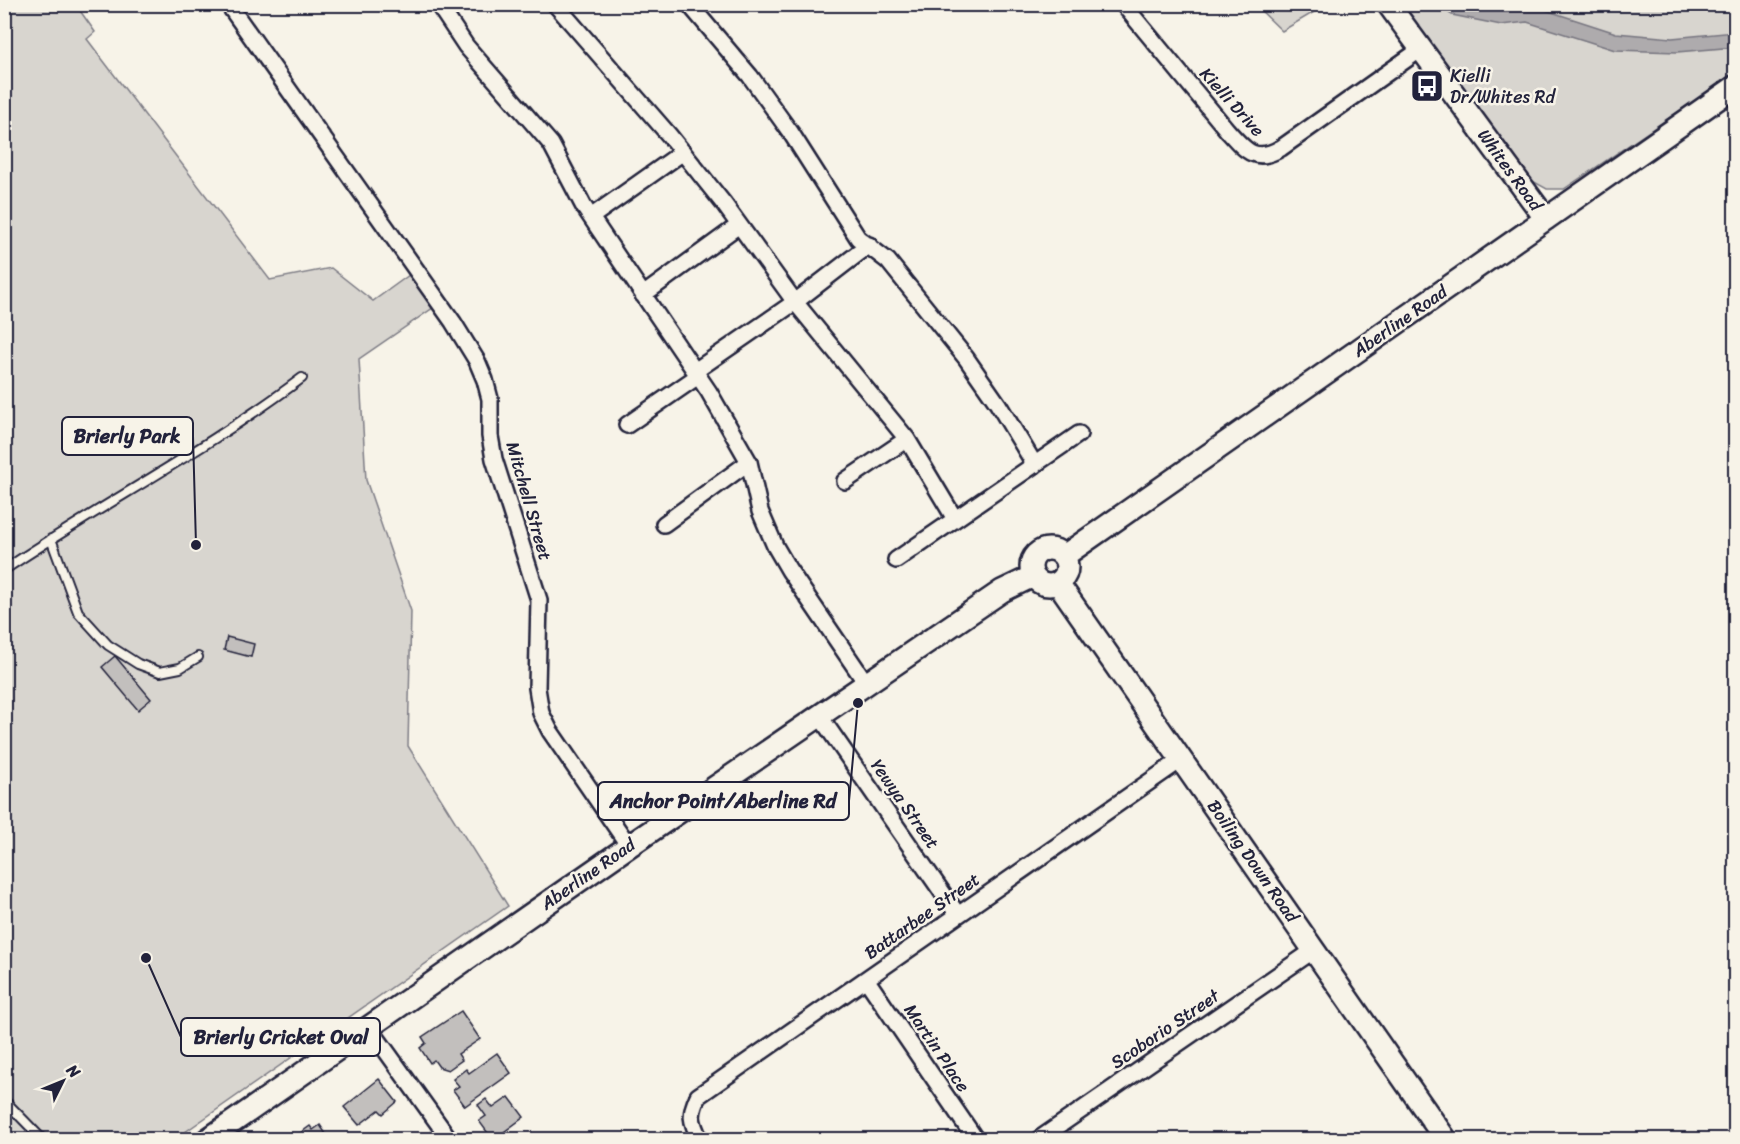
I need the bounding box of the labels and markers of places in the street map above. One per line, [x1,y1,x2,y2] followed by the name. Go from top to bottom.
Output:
[1450,60,1556,113] place label: Kielli Dr/Whites Rd
[1409,68,1445,104] bus stop icon: Kielli Dr/Whites Rd
[62,417,193,455] callout: Brierly Park
[598,782,849,820] callout: Anchor Point/Aberline Rd
[181,1018,380,1056] callout: Brierly Cricket Oval

